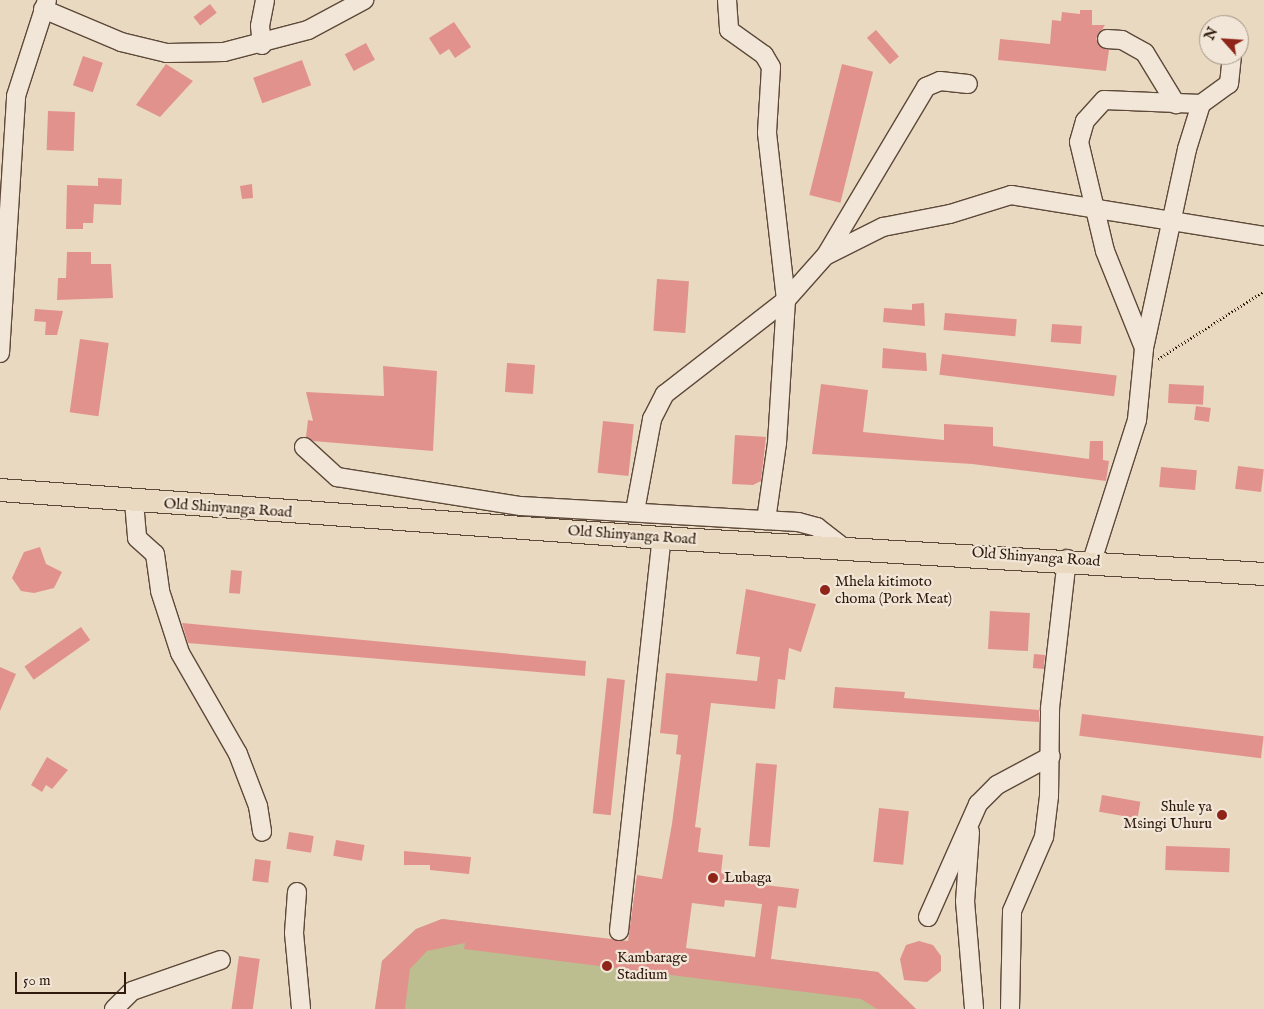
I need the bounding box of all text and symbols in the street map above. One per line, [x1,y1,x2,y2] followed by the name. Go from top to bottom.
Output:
[1199,15,1249,65] north arrow
[1201,24,1222,43] text: N
[163,495,293,521] street label: Old Shinyanga Road
[567,522,697,548] street label: Old Shinyanga Road
[971,544,1101,570] street label: Old Shinyanga Road
[835,572,952,607] place label: Mhela kitimoto choma (Pork Meat)
[819,584,831,596] marker: Mhela kitimoto choma (Pork Meat)
[1123,797,1212,832] place label: Shule ya Msingi Uhuru
[1216,809,1228,821] marker: Shule ya Msingi Uhuru
[724,869,772,887] place label: Lubaga
[706,871,720,885] marker: Lubaga
[617,948,687,983] place label: Kambarage Stadium
[601,960,613,972] marker: Kambarage Stadium
[18,962,129,994] scale bar
[23,971,51,990] text: 50 m

